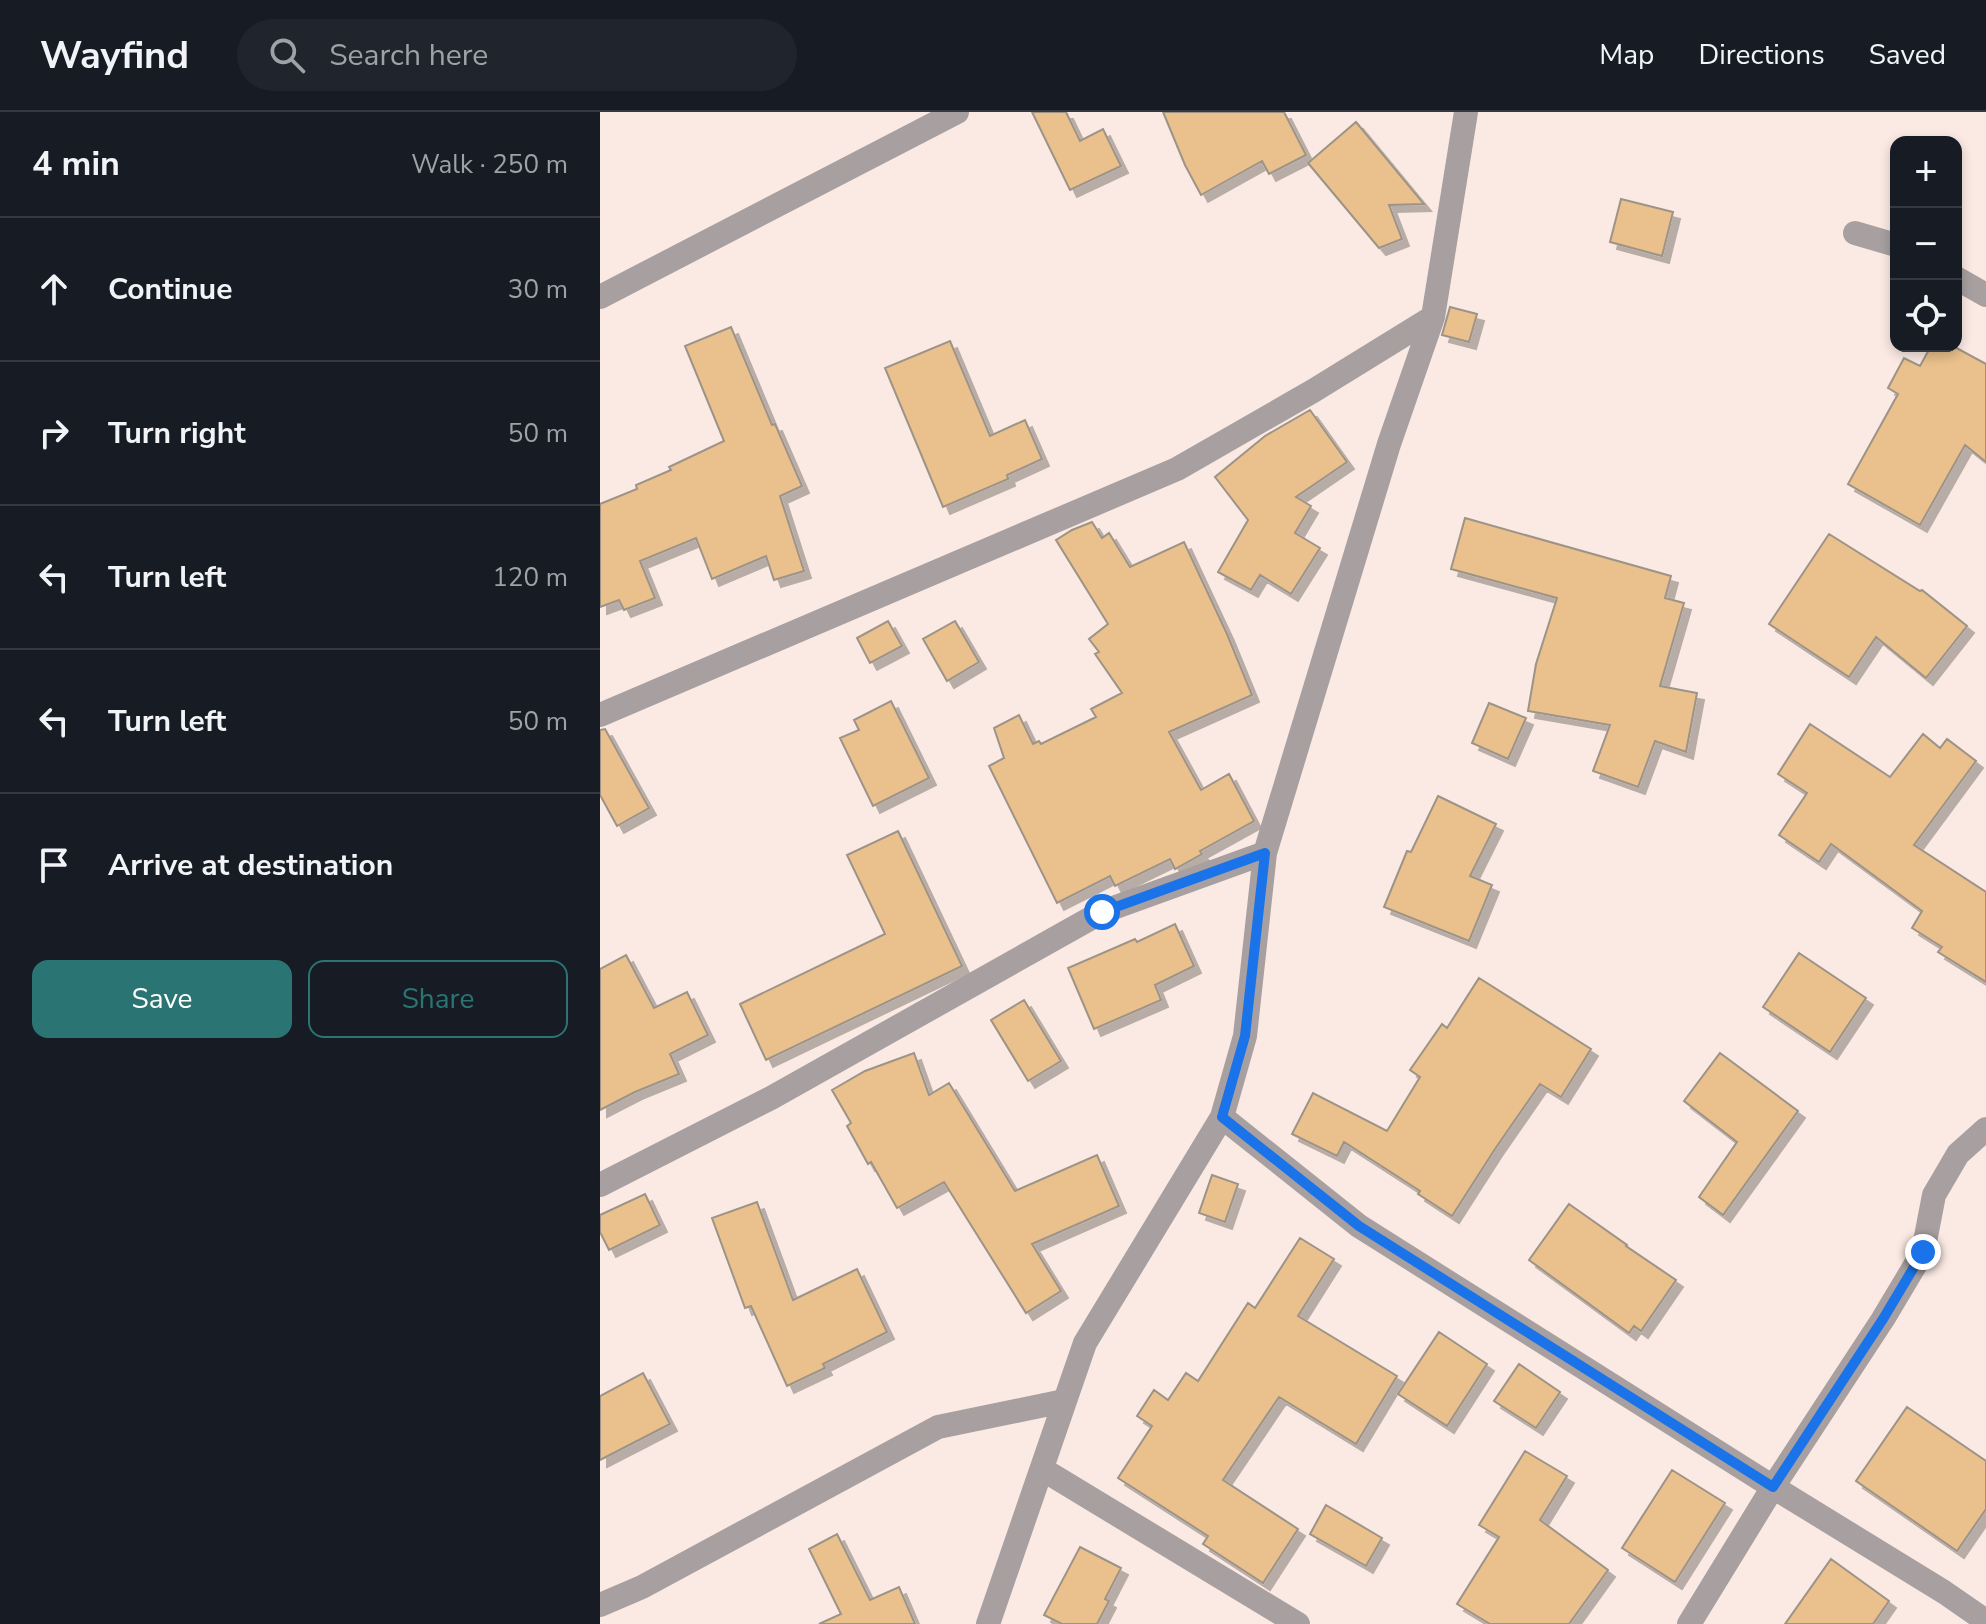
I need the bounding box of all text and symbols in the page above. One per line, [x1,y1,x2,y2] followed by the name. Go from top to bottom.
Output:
[237,19,797,91] search box
[40,30,189,81] text: Wayfind
[265,33,309,77] icon: search
[329,35,488,76] text: Search here
[1599,36,1654,74] text: Map
[1698,36,1825,74] text: Directions
[1869,36,1946,74] text: Saved
[1890,136,1962,352] map controls
[1890,136,1962,208] button: +
[32,141,120,187] text: 4 min
[411,147,568,182] text: Walk · 250 m
[1890,208,1962,280] button: −
[32,267,76,311] icon: ahead
[108,269,233,310] text: Continue
[508,272,568,307] text: 30 m
[1890,280,1962,352] button: locate
[32,411,76,455] icon: right
[108,413,246,454] text: Turn right
[508,416,568,451] text: 50 m
[32,555,76,599] icon: left
[108,557,226,598] text: Turn left
[492,560,568,595] text: 120 m
[32,699,76,743] icon: left
[108,701,226,742] text: Turn left
[508,704,568,739] text: 50 m
[32,843,76,887] icon: arrive
[108,845,393,886] text: Arrive at destination
[1084,894,1120,930] route start
[32,960,292,1038] button: Save
[308,960,568,1038] button: Share
[1905,1234,1941,1270] route end

